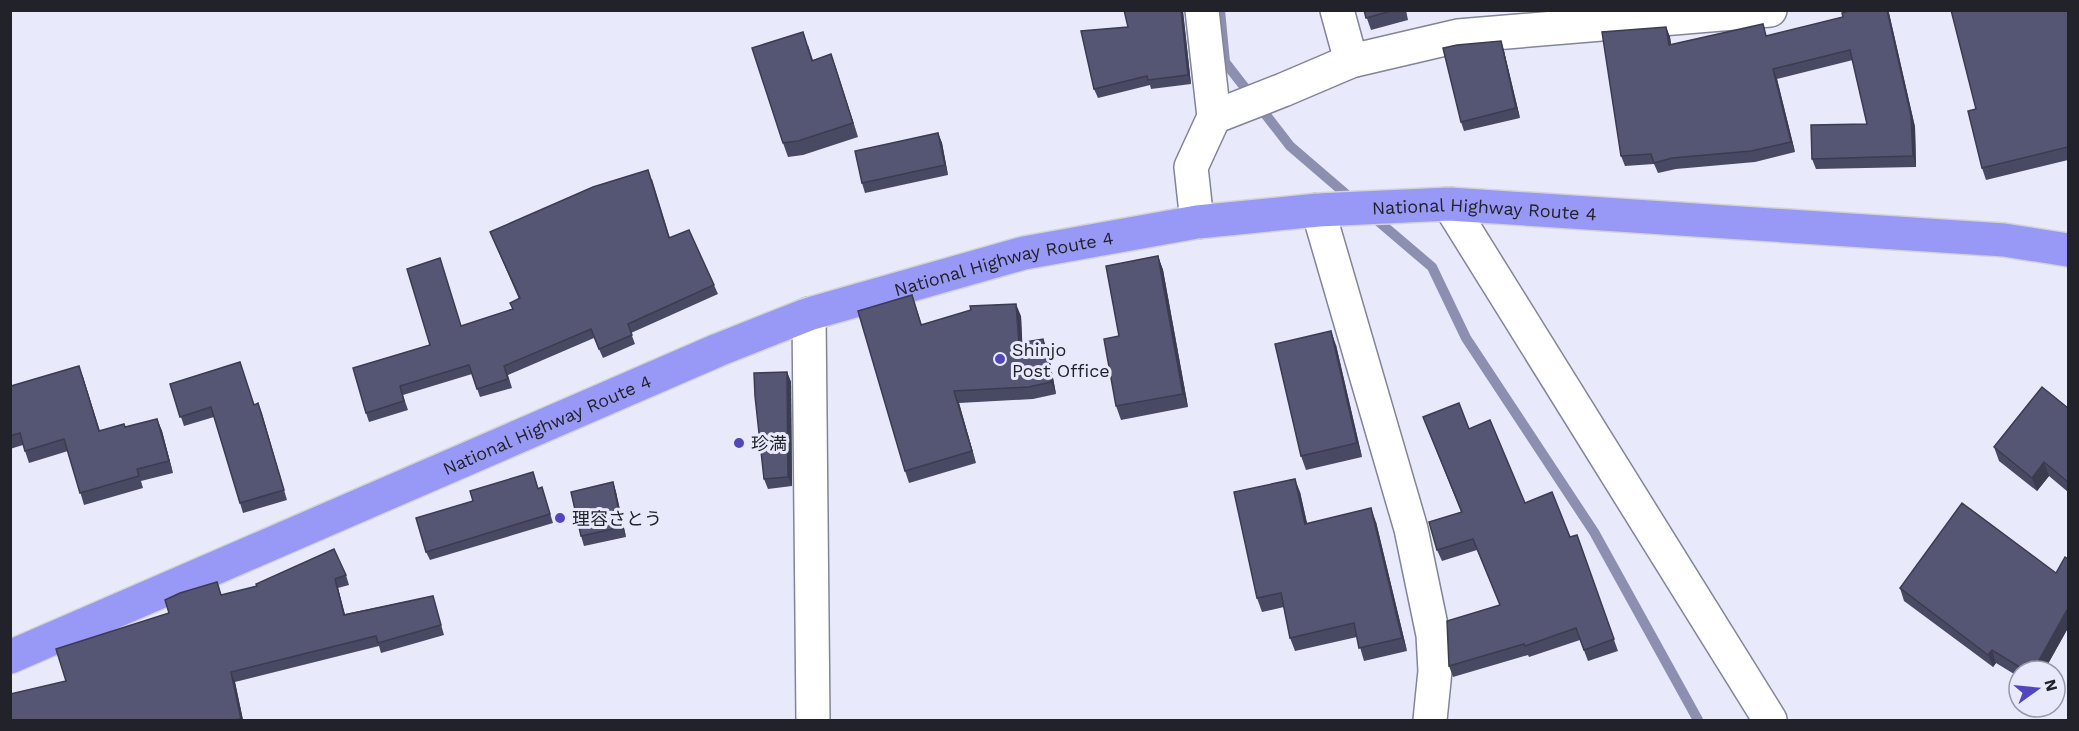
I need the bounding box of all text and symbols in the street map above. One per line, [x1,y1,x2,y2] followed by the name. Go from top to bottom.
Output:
[1371,193,1597,224] street label: National Highway Route 4
[892,227,1115,300] street label: National Highway Route 4
[1012,339,1110,381] place label: Shinjo Post Office
[993,352,1007,366] marker: Shinjo Post Office
[439,370,654,479] street label: National Highway Route 4
[751,433,787,454] place label: 珍満
[732,436,746,450] marker: 珍満
[572,508,662,529] place label: 理容さとう
[553,511,567,525] marker: 理容さとう
[2007,659,2067,719] north arrow
[2040,677,2062,693] text: N

